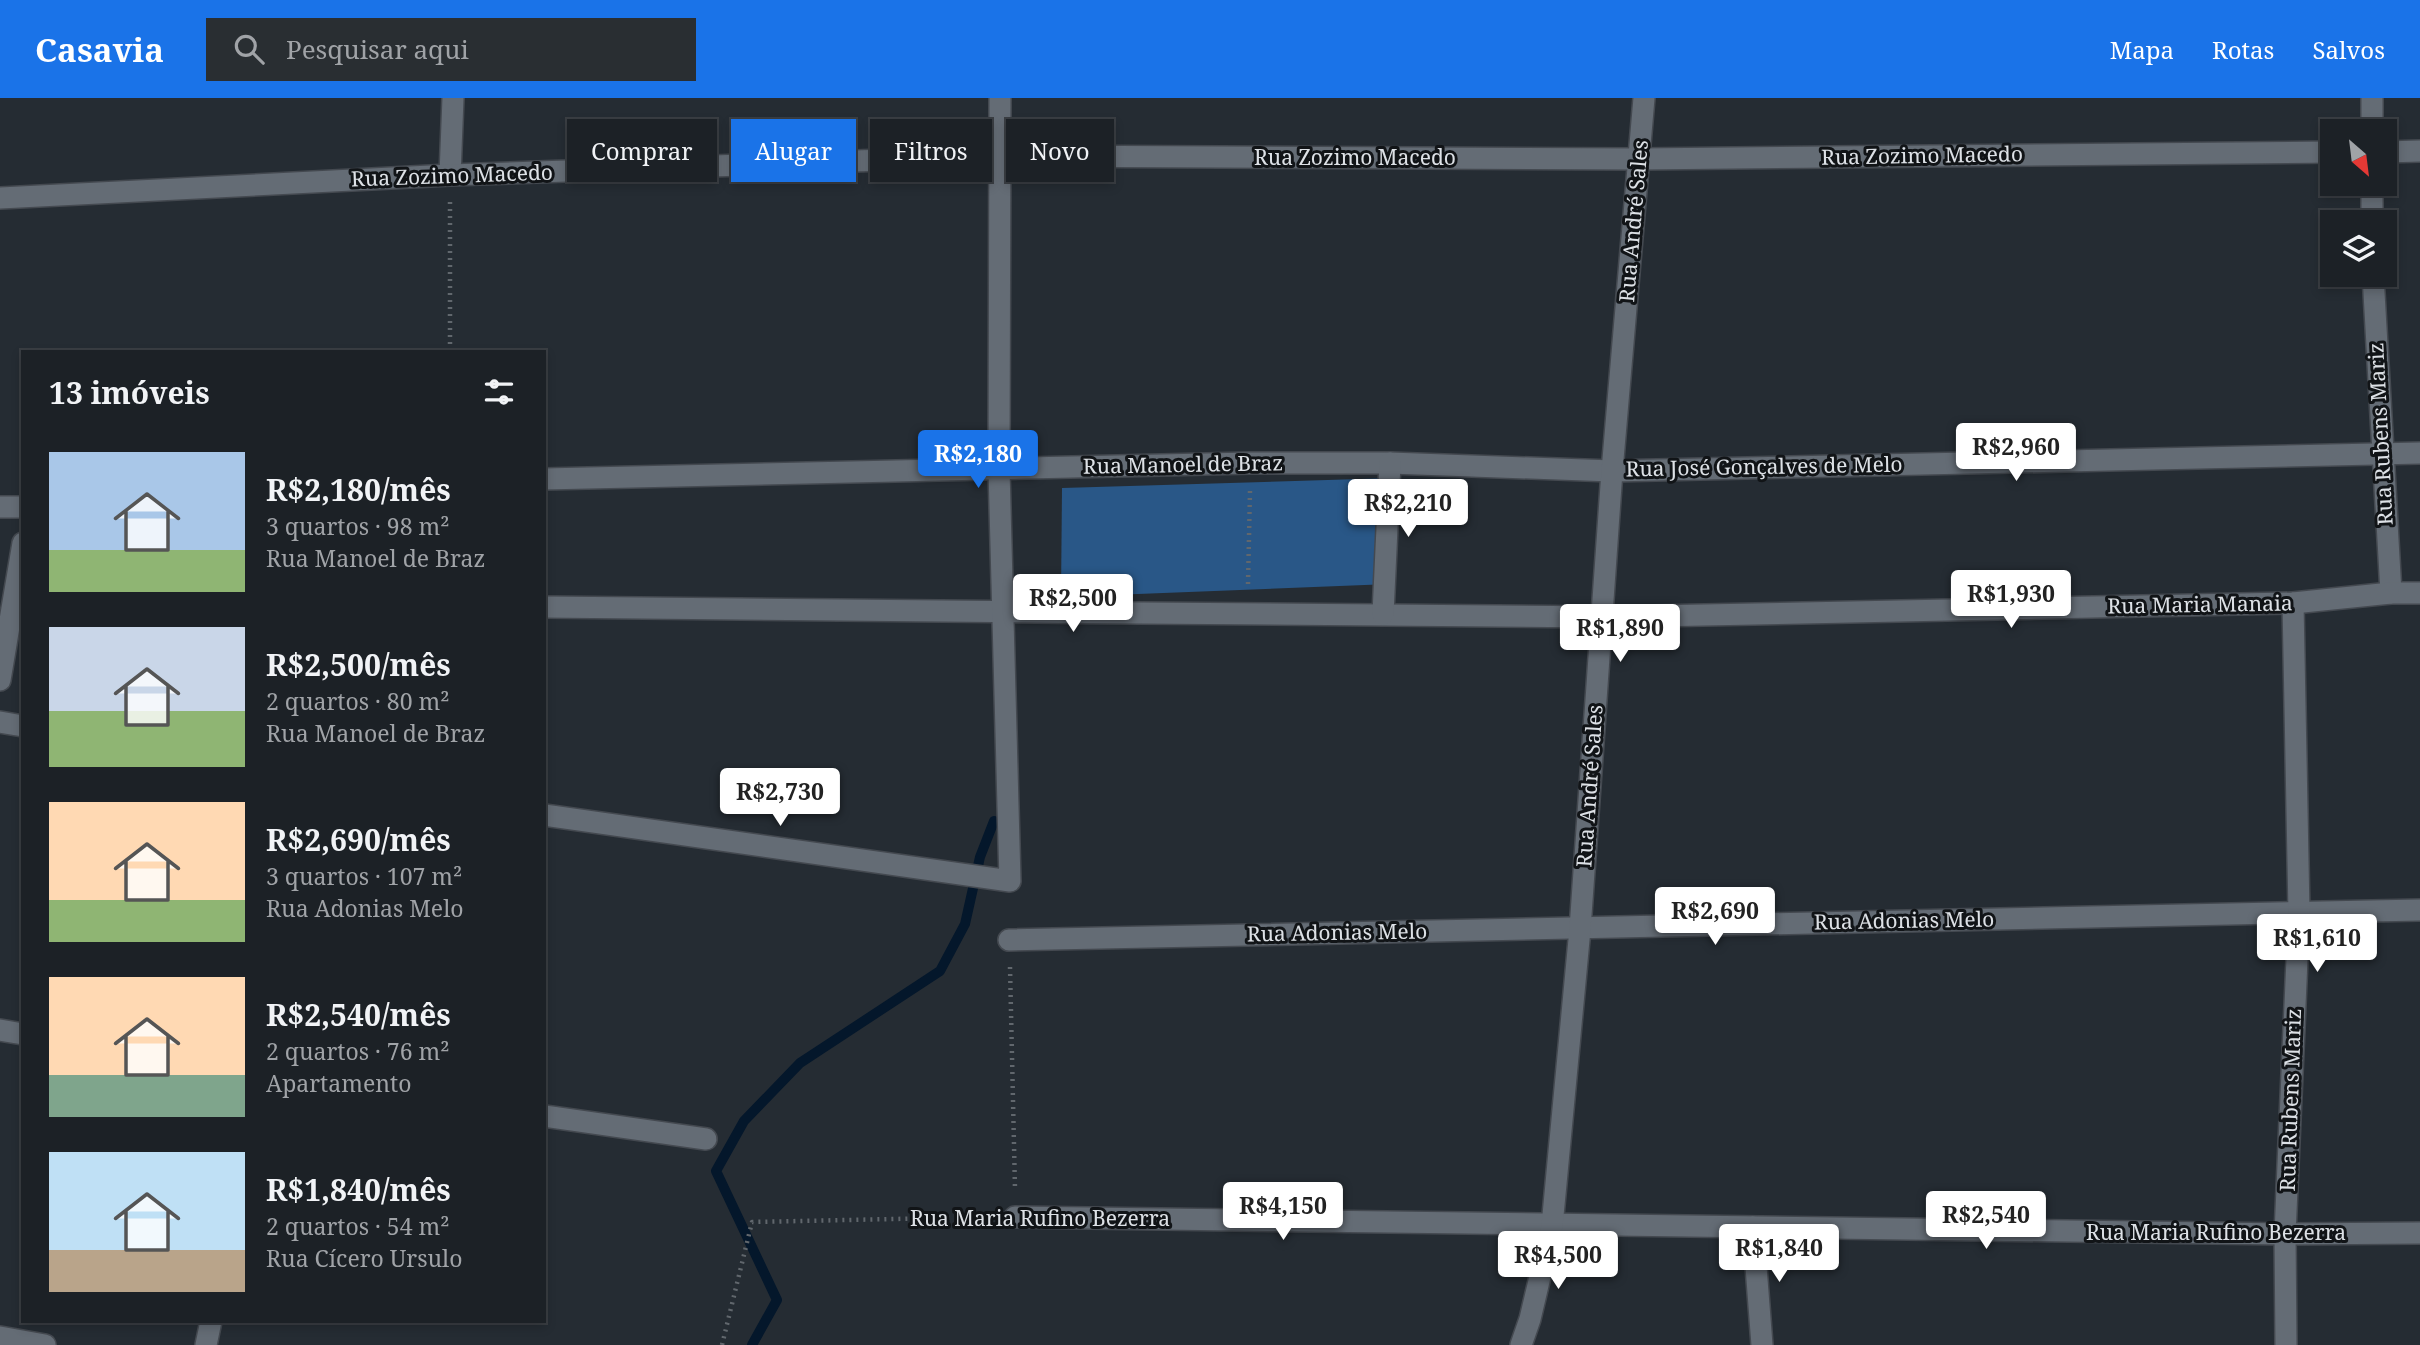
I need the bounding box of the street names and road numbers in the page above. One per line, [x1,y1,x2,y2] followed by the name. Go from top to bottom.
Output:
[1612,139,1654,303] street label: Rua André Sales
[1821,139,2023,171] street label: Rua Zozimo Macedo
[1254,143,1456,171] street label: Rua Zozimo Macedo
[351,157,553,193] street label: Rua Zozimo Macedo
[2361,342,2399,526] street label: Rua Rubens Mariz
[1083,448,1283,480] street label: Rua Manoel de Braz
[1625,450,1903,482] street label: Rua José Gonçalves de Melo
[2107,588,2293,620] street label: Rua Maria Manaia
[1569,704,1609,868] street label: Rua André Sales
[1814,904,1994,936] street label: Rua Adonias Melo
[1247,916,1427,948] street label: Rua Adonias Melo
[2273,1008,2307,1192] street label: Rua Rubens Mariz
[910,1204,1170,1232] street label: Rua Maria Rufino Bezerra
[2086,1218,2346,1246] street label: Rua Maria Rufino Bezerra

